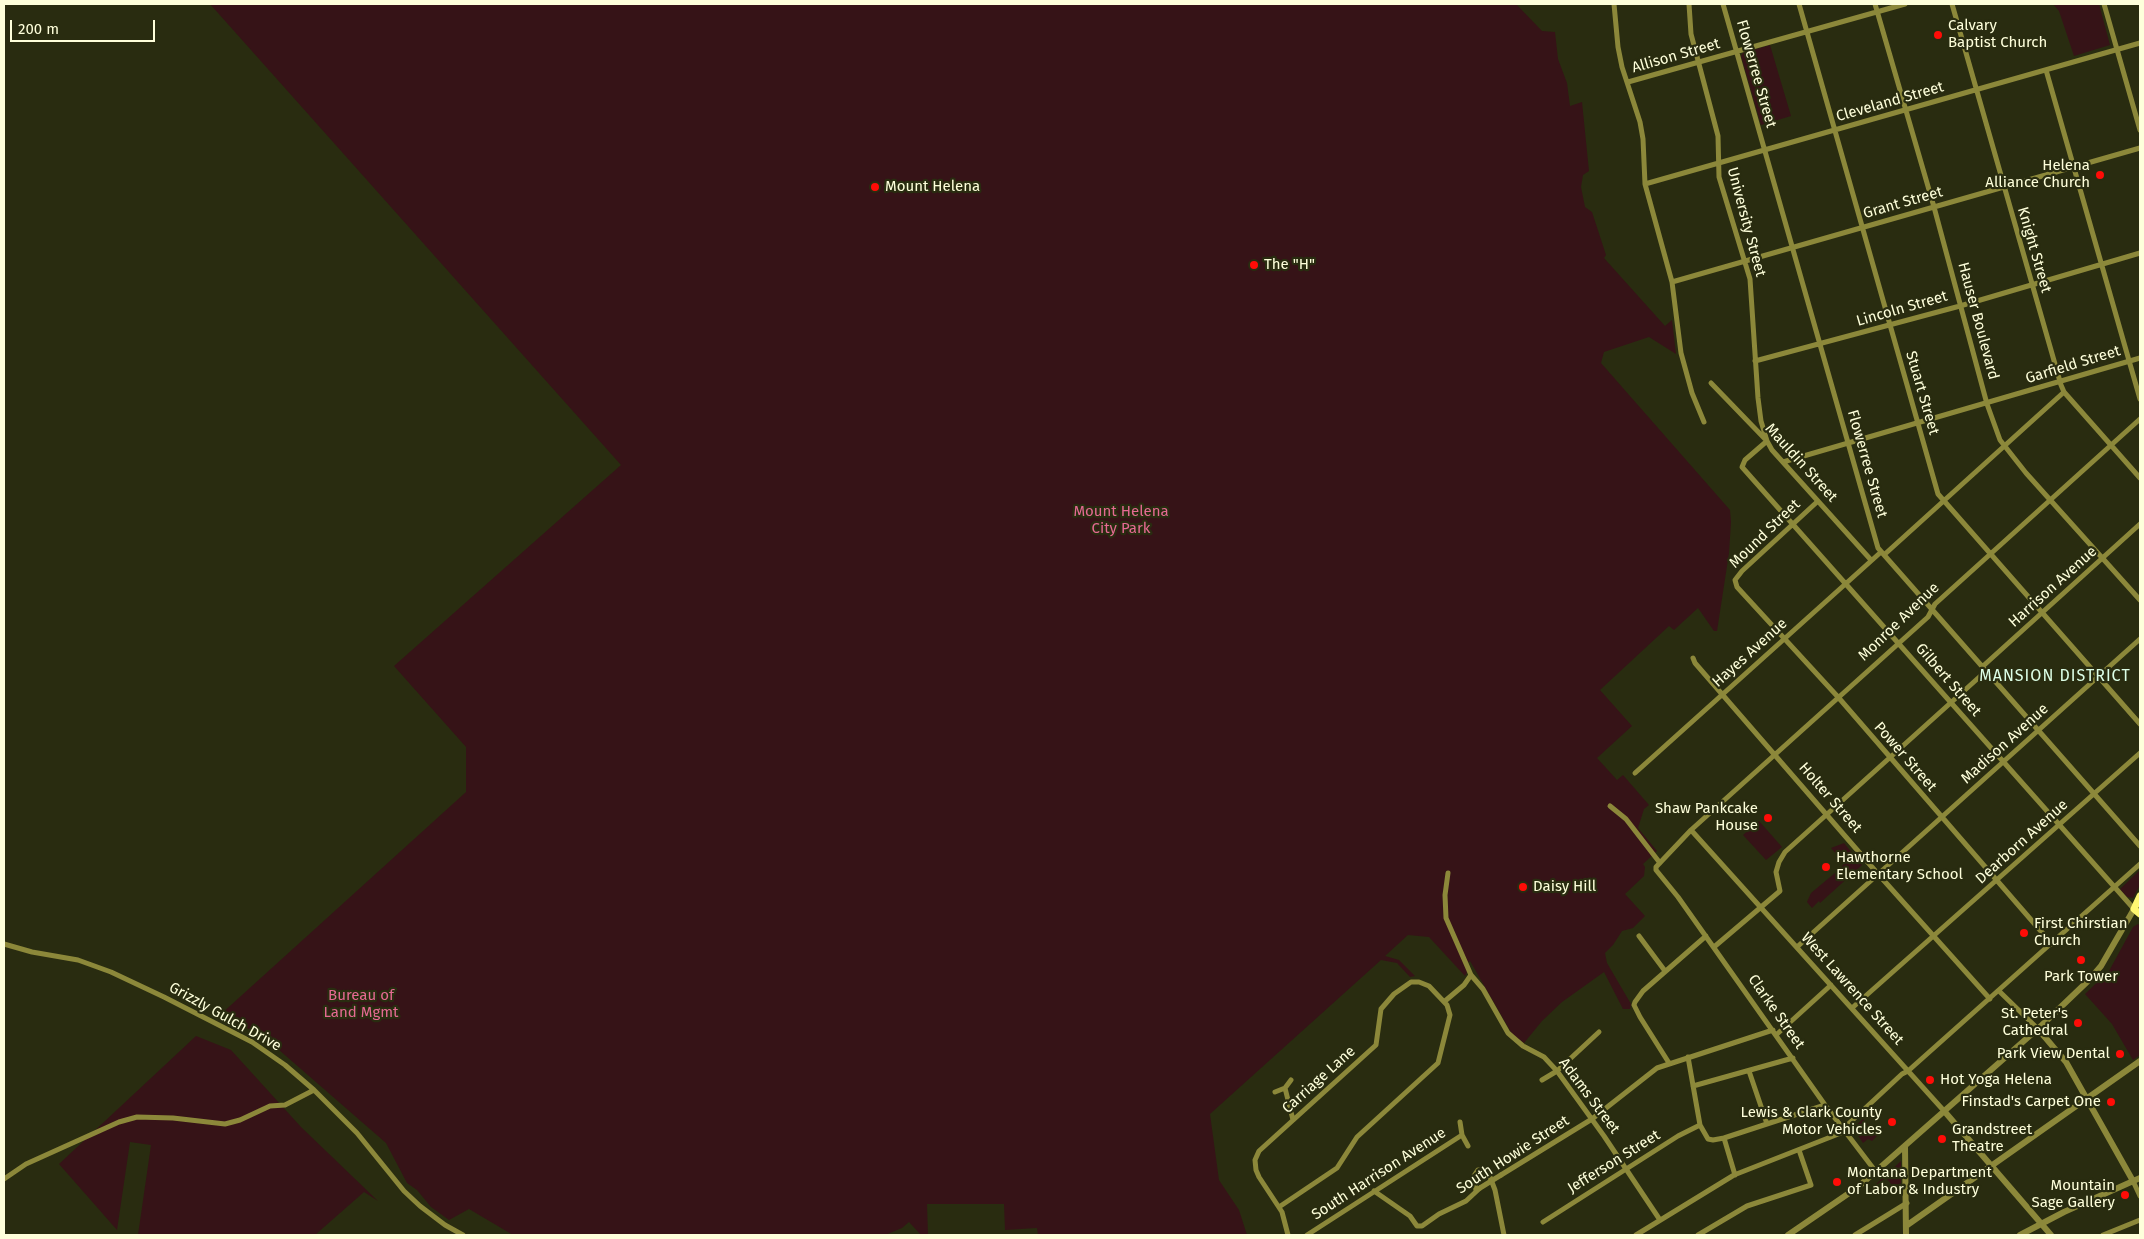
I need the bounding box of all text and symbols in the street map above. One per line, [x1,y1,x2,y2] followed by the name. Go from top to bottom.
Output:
[12,10,158,42] scale bar
[1948,17,2047,52] place label: Calvary Baptist Church
[1732,18,1780,130] street label: Flowerree Street
[18,20,59,38] text: 200 m
[1932,29,1944,41] marker: Calvary Baptist Church
[1630,35,1722,77] street label: Allison Street
[1834,78,1946,126] street label: Cleveland Street
[1985,157,2090,192] place label: Helena Alliance Church
[1723,165,1769,279] street label: University Street
[2094,169,2106,181] marker: Helena Alliance Church
[885,178,980,196] place label: Mount Helena
[869,181,881,193] marker: Mount Helena
[1861,183,1945,223] street label: Grant Street
[2013,205,2055,295] street label: Knight Street
[1264,256,1315,274] place label: The "H"
[1248,259,1260,271] marker: The "H"
[1954,260,2002,382] street label: Hauser Boulevard
[1854,287,1950,331] street label: Lincoln Street
[2023,342,2123,388] street label: Garfield Street
[1901,349,1943,437] street label: Stuart Street
[1843,408,1891,520] street label: Flowerree Street
[1761,420,1841,506] street label: Mauldin Street
[1726,496,1804,572] street label: Mound Street
[1073,503,1169,538] park label: Mount Helena City Park
[2005,543,2101,631] street label: Harrison Avenue
[1855,579,1943,665] street label: Monroe Avenue
[1709,615,1791,691] street label: Hayes Avenue
[1911,640,1985,720] street label: Gilbert Street
[1977,667,2133,687] district label: MANSION DISTRICT
[1958,700,2052,788] street label: Madison Avenue
[1870,718,1940,796] street label: Power Street
[1795,759,1865,837] street label: Holter Street
[1972,796,2072,888] street label: Dearborn Avenue
[1655,800,1758,835] place label: Shaw Pankcake House
[1762,812,1774,824] marker: Shaw Pankcake House
[1836,849,1963,884] place label: Hawthorne Elementary School
[1820,861,1832,873] marker: Hawthorne Elementary School
[1533,878,1596,896] place label: Daisy Hill
[1517,881,1529,893] marker: Daisy Hill
[2034,915,2127,950] place label: First Chirstian Church
[2018,927,2030,939] marker: First Chirstian Church
[1797,929,1907,1049] street label: West Lawrence Street
[2075,954,2087,966] marker: Park Tower
[2044,968,2118,986] place label: Park Tower
[1744,971,1808,1053] street label: Clarke Street
[166,979,284,1055] street label: Grizzly Gulch Drive
[324,987,398,1022] park label: Bureau of Land Mgmt
[2001,1005,2068,1040] place label: St. Peter's Cathedral
[2072,1017,2084,1029] marker: St. Peter's Cathedral
[1279,1042,1359,1118] street label: Carriage Lane
[1997,1045,2110,1063] place label: Park View Dental
[2114,1048,2126,1060] marker: Park View Dental
[1555,1055,1623,1137] street label: Adams Street
[1940,1071,2052,1089] place label: Hot Yoga Helena
[1924,1074,1936,1086] marker: Hot Yoga Helena
[1962,1093,2101,1111] place label: Finstad's Carpet One
[2105,1096,2117,1108] marker: Finstad's Carpet One
[1741,1104,1882,1139] place label: Lewis & Clark County Motor Vehicles
[1453,1112,1573,1198] street label: South Howie Street
[1886,1116,1898,1128] marker: Lewis & Clark County Motor Vehicles
[1952,1121,2032,1156] place label: Grandstreet Theatre
[1309,1124,1449,1224] street label: South Harrison Avenue
[1564,1126,1664,1198] street label: Jefferson Street
[1936,1133,1948,1145] marker: Grandstreet Theatre
[1847,1164,1992,1199] place label: Montana Department of Labor & Industry
[1831,1176,1843,1188] marker: Montana Department of Labor & Industry
[2032,1177,2115,1212] place label: Mountain Sage Gallery
[2119,1189,2131,1201] marker: Mountain Sage Gallery

